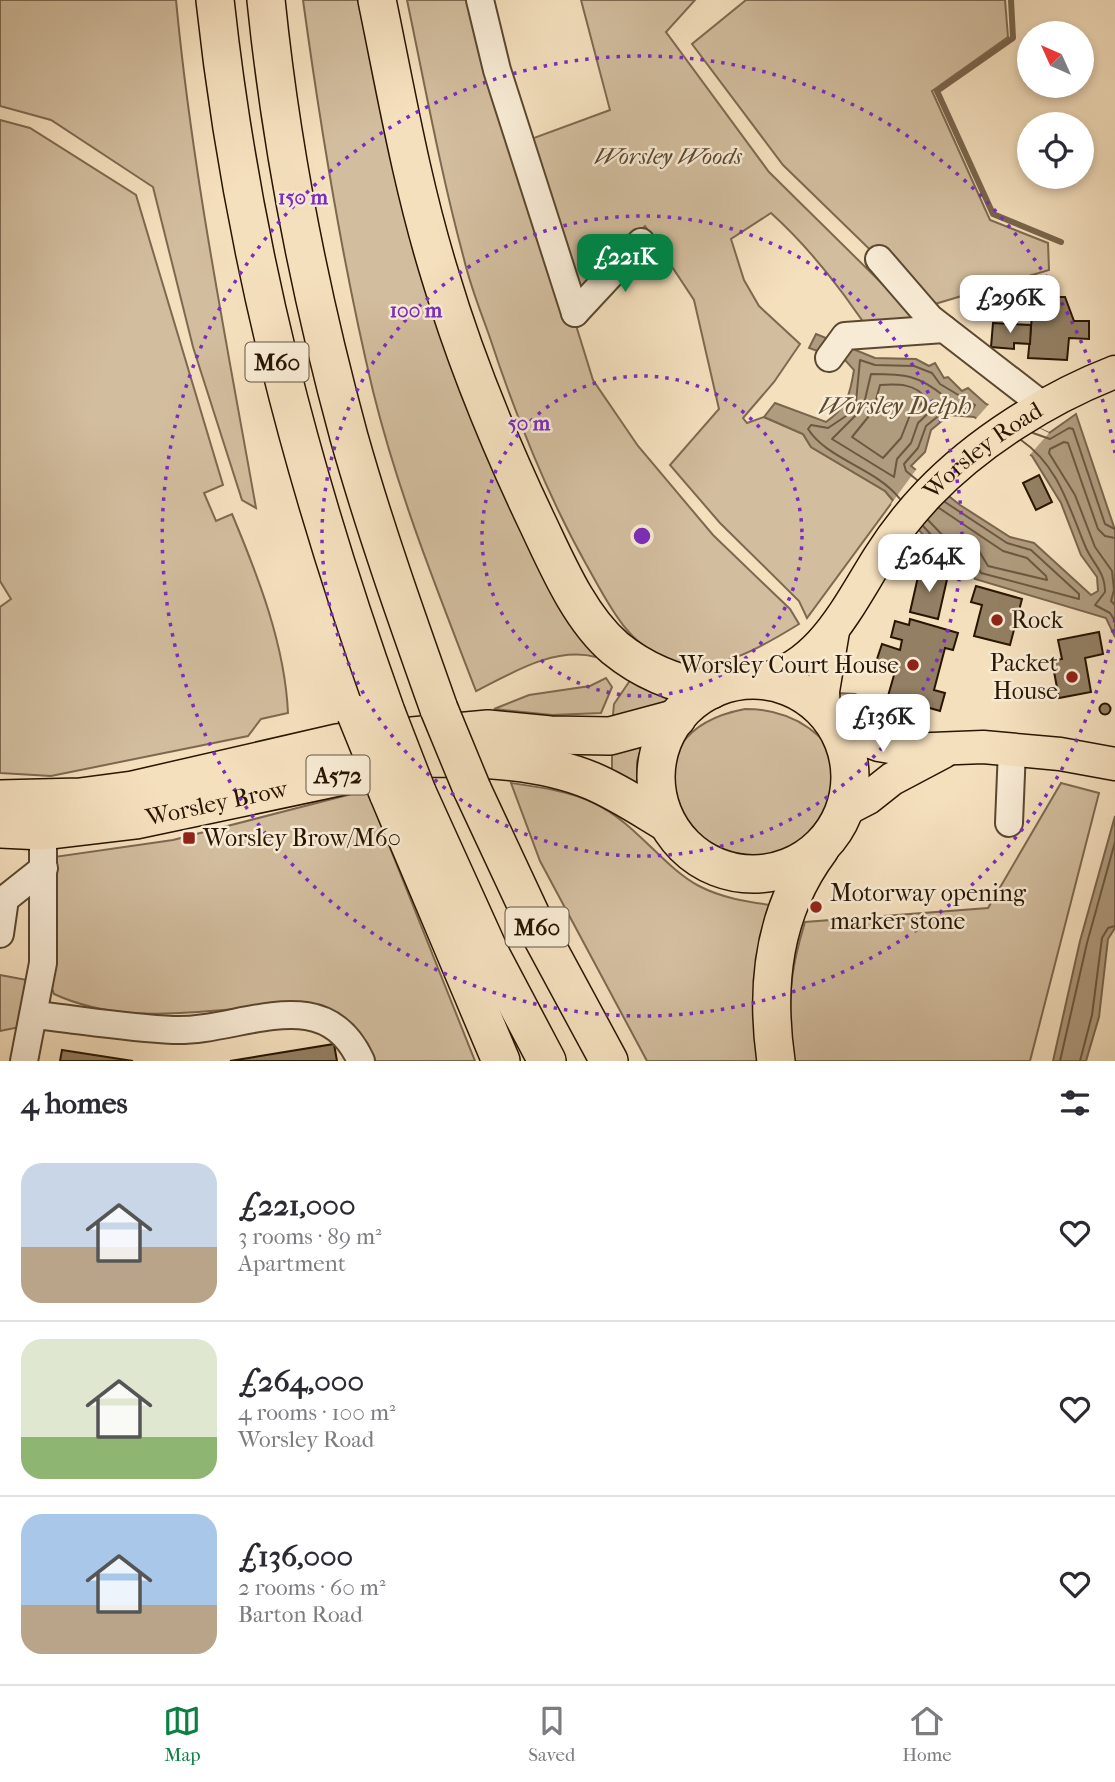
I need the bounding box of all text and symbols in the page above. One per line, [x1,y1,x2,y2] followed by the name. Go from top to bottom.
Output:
[1017,21,1094,98] north arrow
[1017,21,1094,189] map controls
[1017,112,1094,189] button: locate
[594,142,743,170] park label: Worsley Woods
[278,185,329,209] text: 150 m
[576,234,674,294] pin: £221K
[593,243,657,270] text: £221K
[961,276,1059,335] pin: £296K
[976,284,1044,311] text: £296K
[390,298,443,322] text: 100 m
[246,342,308,382] road number: M60
[818,390,972,421] water label: Worsley Delph
[917,396,1048,505] street label: Worsley Road
[508,411,551,435] text: 50 m
[630,524,654,548] centre of rings
[880,534,978,594] pin: £264K
[894,543,964,570] text: £264K
[1011,606,1064,634] place label: Rock
[989,612,1005,628] marker: Rock
[990,649,1058,705] place label: Packet House
[678,651,899,679] place label: Worsley Court House
[905,657,921,673] marker: Worsley Court House
[1064,669,1080,685] marker: Packet House
[834,694,932,754] pin: £136K
[852,703,914,730] text: £136K
[306,755,370,794] road number: A572
[142,774,291,832] street label: Worsley Brow
[202,824,401,852] place label: Worsley Brow/M60
[181,830,197,846] marker: Worsley Brow/M60
[830,879,1027,935] place label: Motorway opening marker stone
[808,899,824,915] marker: Motorway opening marker stone
[505,908,568,946] road number: M60
[1056,1084,1094,1122] icon: filters
[21,1086,128,1121] text: 4 homes
[238,1188,355,1223] text: £221,000
[77,1191,161,1275] icon: home
[1056,1214,1094,1252] icon: heart
[238,1223,382,1250] text: 3 rooms · 89 m²
[238,1250,346,1277] text: Apartment
[238,1364,364,1399] text: £264,000
[77,1367,161,1451] icon: home
[1056,1390,1094,1428] icon: heart
[238,1399,396,1426] text: 4 rooms · 100 m²
[238,1426,374,1453] text: Worsley Road
[238,1539,353,1574] text: £136,000
[77,1542,161,1626] icon: home
[1056,1565,1094,1603] icon: heart
[238,1574,385,1601] text: 2 rooms · 60 m²
[238,1601,363,1628] text: Barton Road
[163,1702,201,1766] tab: Map
[528,1702,575,1766] tab: Saved
[902,1702,952,1766] tab: Home

